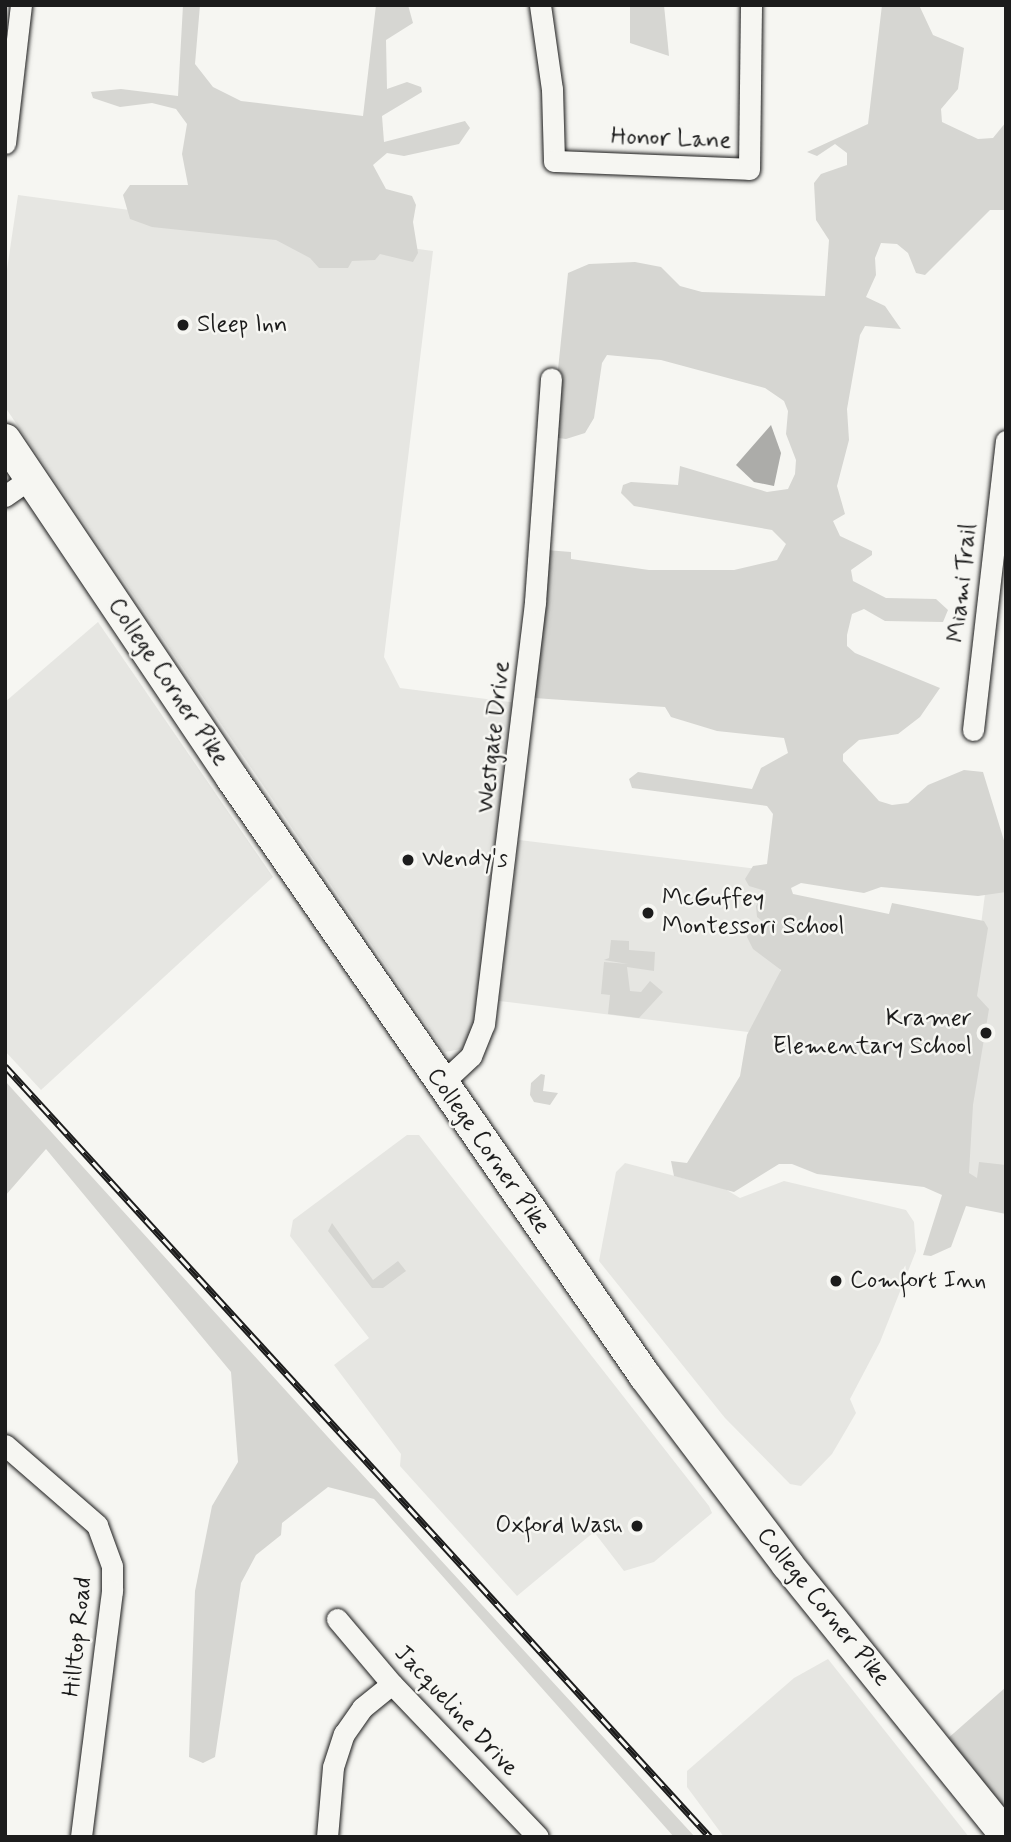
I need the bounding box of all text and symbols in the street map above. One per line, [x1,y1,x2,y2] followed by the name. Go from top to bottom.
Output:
[612,123,730,155] street label: Honor Lane
[197,311,293,339] place label: Sleep Inn
[175,317,191,333] marker: Sleep Inn
[943,524,983,642] street label: Miami Trail
[99,589,237,775] street label: College Corner Pike
[472,661,516,813] street label: Westgate Drive
[422,846,508,874] place label: Wendy's
[400,852,416,868] marker: Wendy's
[662,885,845,941] place label: McGuffey Montessori School
[640,905,656,921] marker: McGuffey Montessori School
[773,1005,972,1061] place label: Kramer Elementary School
[978,1025,994,1041] marker: Kramer Elementary School
[418,1059,558,1243] street label: College Corner Pike
[850,1267,982,1295] place label: Comfort Inn
[828,1273,844,1289] marker: Comfort Inn
[494,1512,623,1540] place label: Oxford Wash
[629,1518,645,1534] marker: Oxford Wash
[748,1519,898,1695] street label: College Corner Pike
[57,1576,99,1698] street label: Hilltop Road
[388,1640,524,1782] street label: Jacqueline Drive

